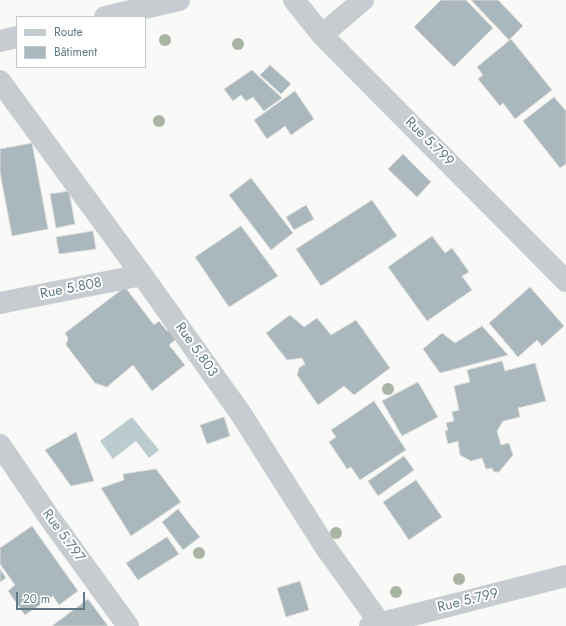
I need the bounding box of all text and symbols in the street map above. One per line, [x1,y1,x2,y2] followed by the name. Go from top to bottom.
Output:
[16,16,146,68] legend
[54,23,83,41] text: Route
[54,43,97,61] text: Bâtiment
[401,114,457,170] street label: Rue 5.799
[39,275,103,303] street label: Rue 5.808
[171,320,221,380] street label: Rue 5.803
[38,506,88,566] street label: Rue 5.797
[18,584,87,610] scale bar
[436,585,500,617] street label: Rue 5.799
[23,590,50,608] text: 20 m

